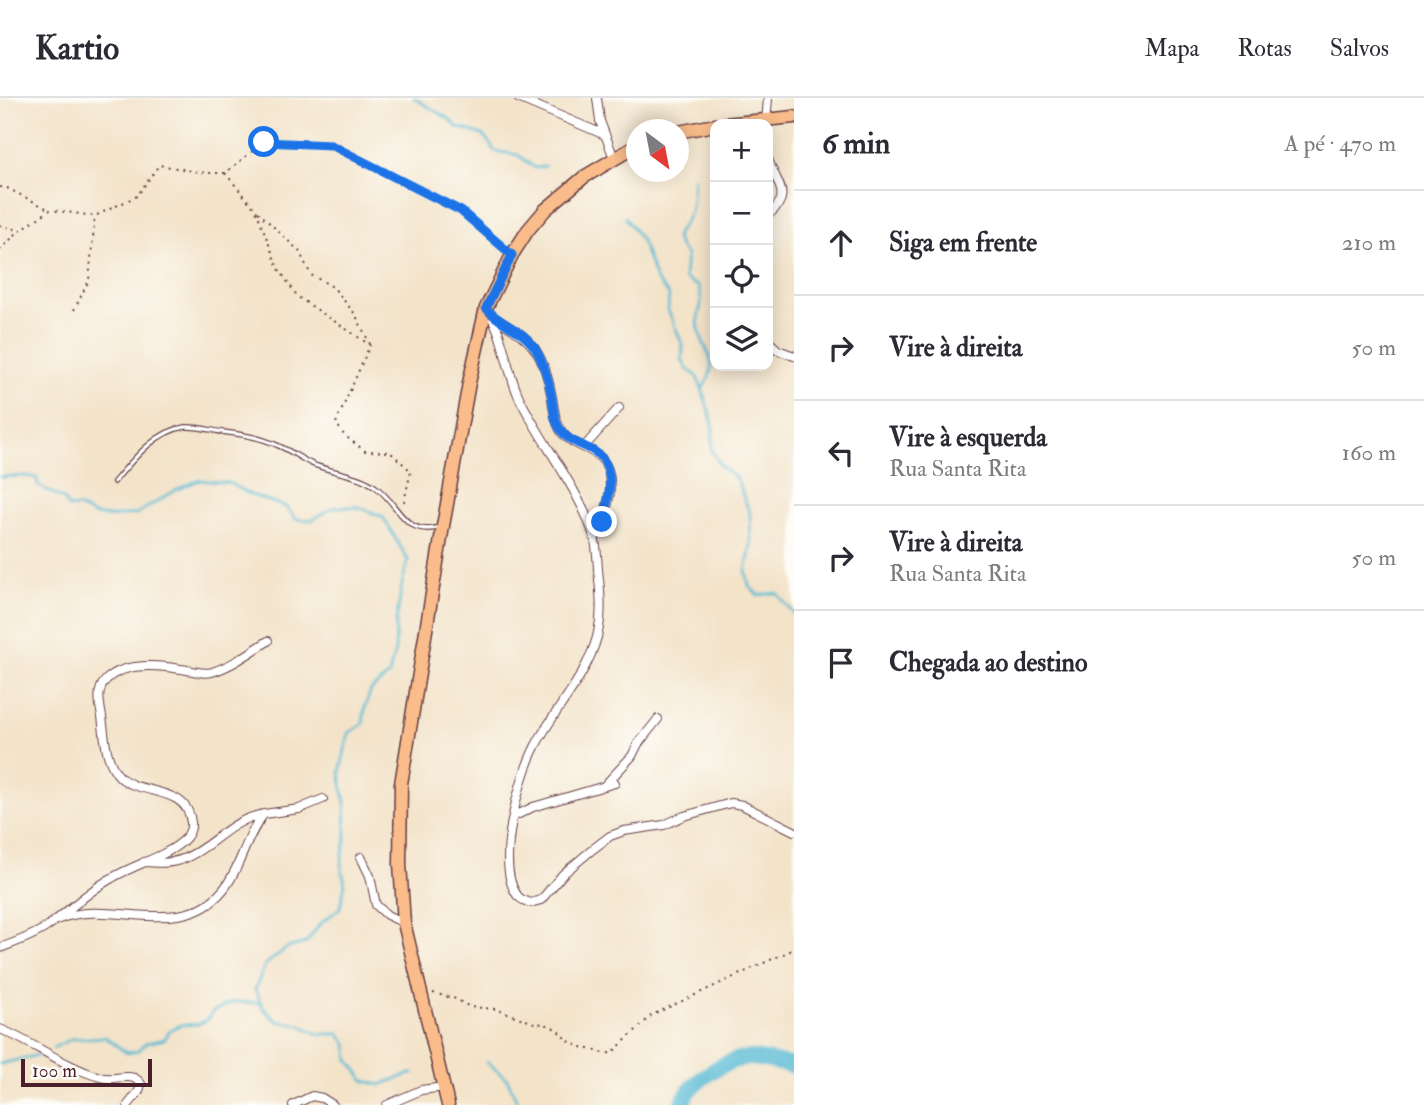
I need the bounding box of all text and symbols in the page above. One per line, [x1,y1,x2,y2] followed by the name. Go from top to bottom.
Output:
[35,28,119,69] text: Kartio
[1144,33,1199,64] text: Mapa
[1237,33,1292,64] text: Rotas
[1330,33,1389,64] text: Salvos
[626,119,689,182] north arrow
[710,119,773,371] map controls
[710,119,773,182] button: +
[822,125,890,162] text: 6 min
[248,126,279,157] route start
[1284,129,1396,158] text: A pé · 470 m
[710,182,773,245] button: −
[822,224,860,262] icon: ahead
[889,227,1037,259] text: Siga em frente
[1342,228,1396,257] text: 210 m
[710,245,773,308] button: locate
[710,308,773,371] button: layers
[822,329,860,367] icon: right
[889,332,1022,364] text: Vire à direita
[1352,333,1396,362] text: 50 m
[889,422,1047,454] text: Vire à esquerda
[822,434,860,472] icon: left
[1342,438,1396,467] text: 160 m
[889,454,1027,483] text: Rua Santa Rita
[586,506,617,537] route end
[889,527,1022,559] text: Vire à direita
[822,539,860,577] icon: right
[1352,543,1396,572] text: 50 m
[889,559,1027,588] text: Rua Santa Rita
[822,644,860,682] icon: arrive
[889,647,1087,679] text: Chegada ao destino
[21,1056,152,1088] scale bar
[32,1059,77,1083] text: 100 m

